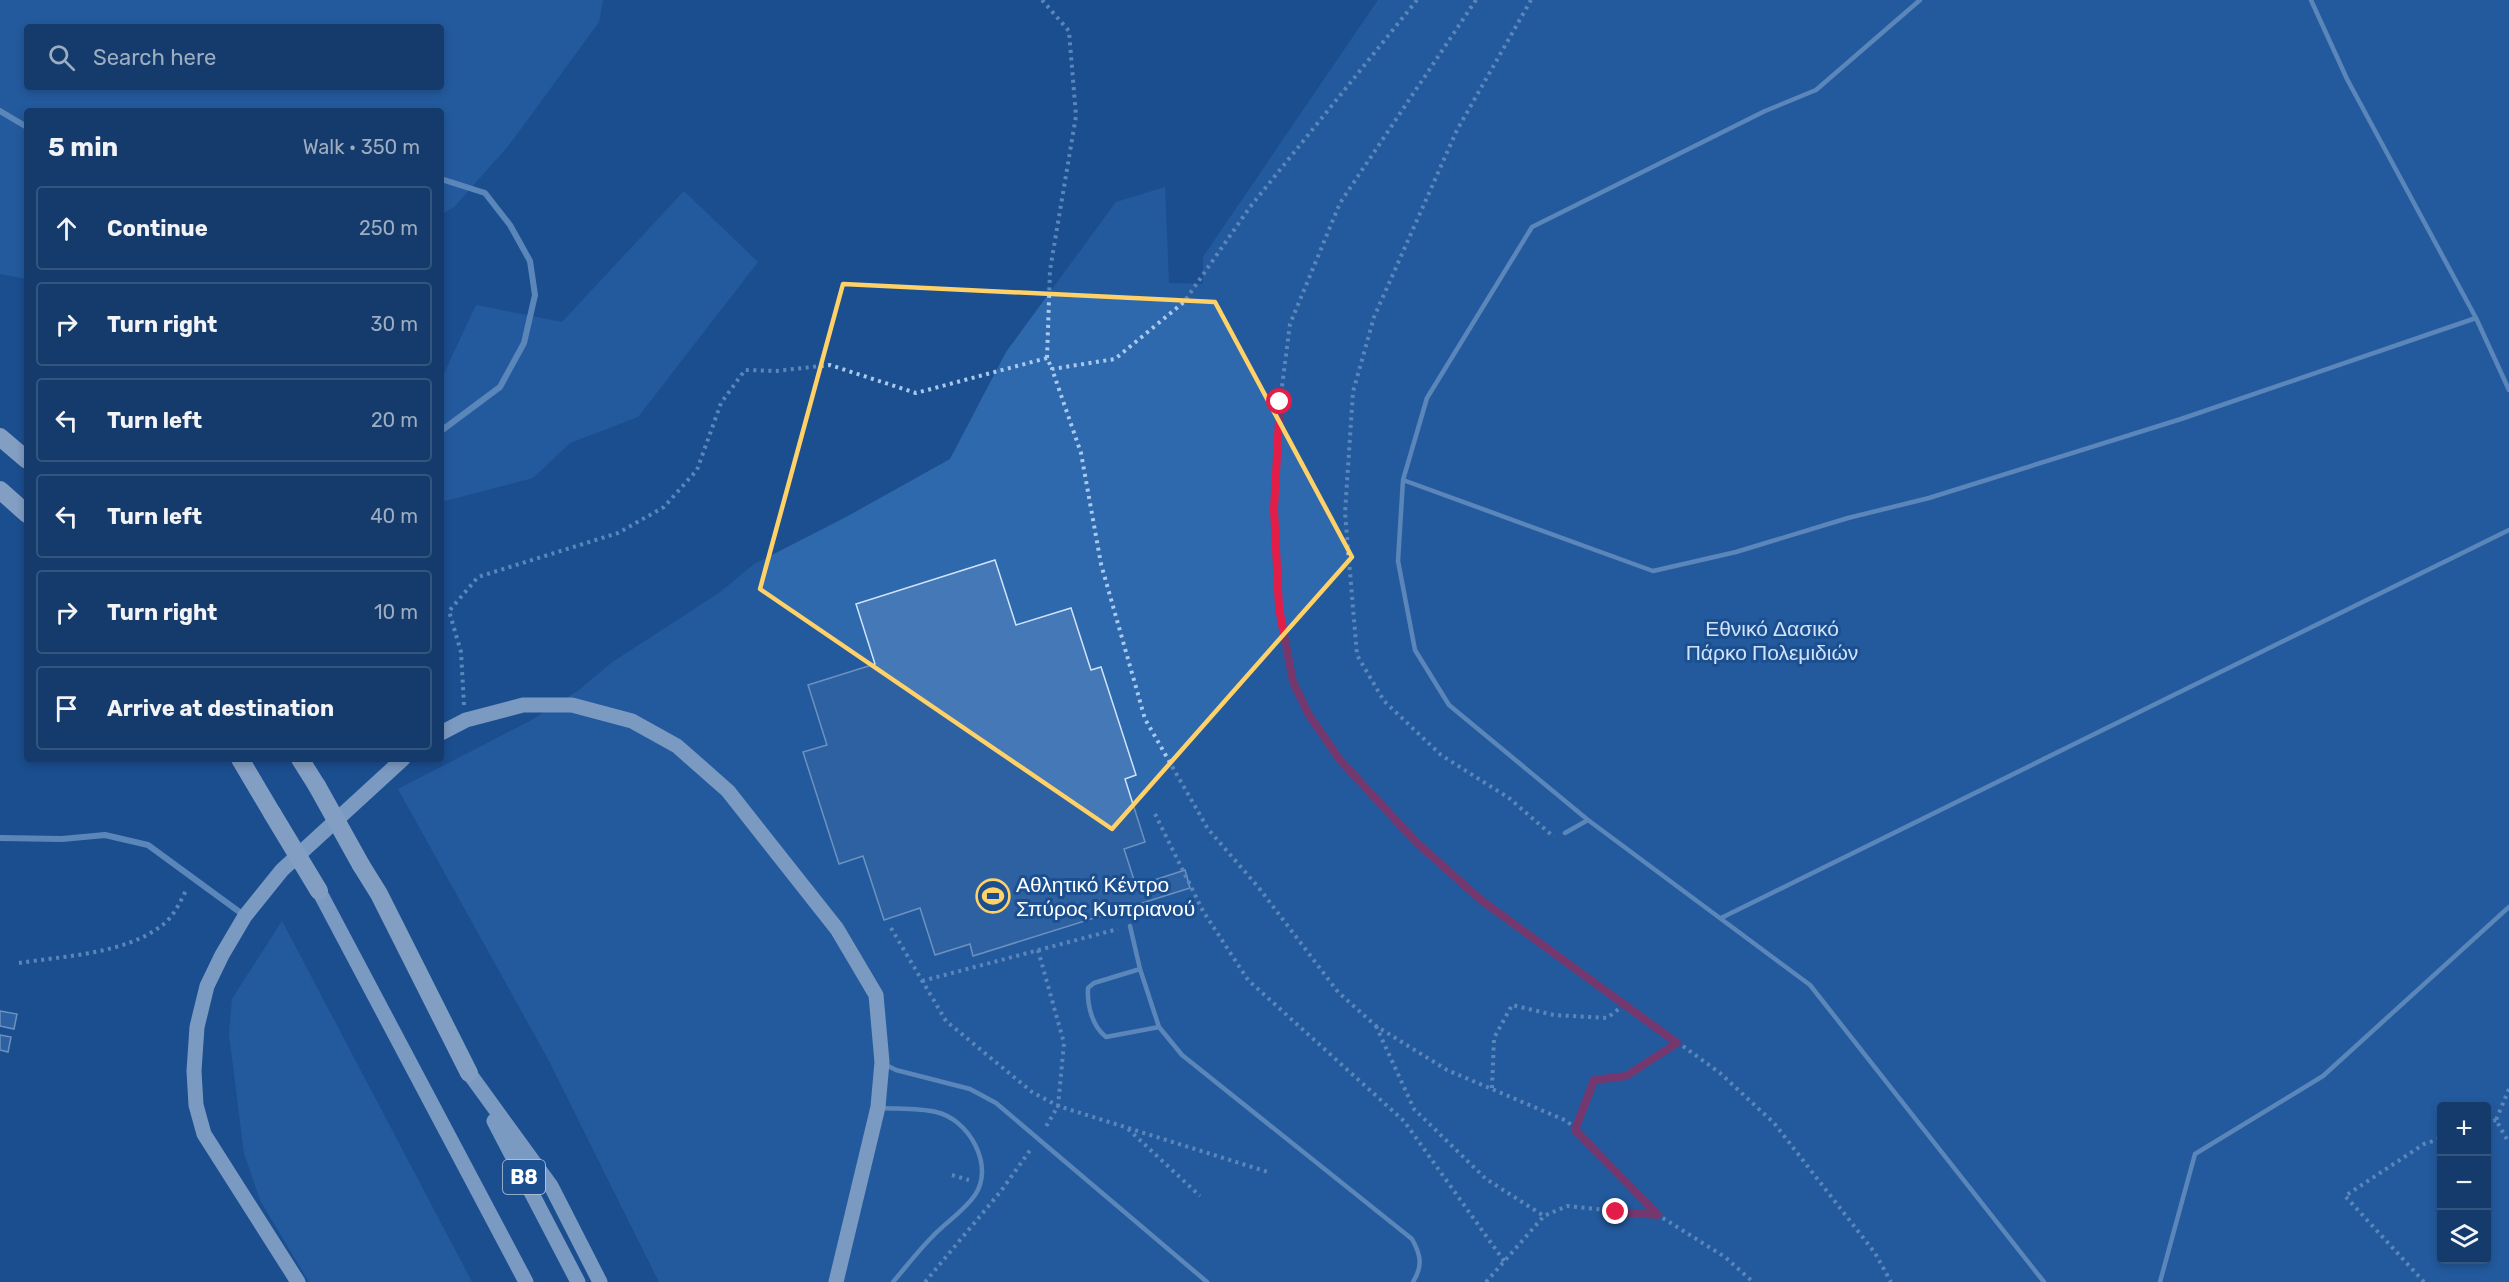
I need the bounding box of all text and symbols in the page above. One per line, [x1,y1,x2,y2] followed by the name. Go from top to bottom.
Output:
[24,24,444,90] search box
[45,41,78,74] icon: search
[93,44,216,71] text: Search here
[48,132,118,163] text: 5 min
[303,135,420,159] text: Walk · 350 m
[50,212,83,245] icon: ahead
[107,215,208,242] text: Continue
[359,216,418,240] text: 250 m
[50,308,83,341] icon: right
[107,311,217,338] text: Turn right
[371,312,418,336] text: 30 m
[1266,388,1292,414] route start
[50,404,83,437] icon: left
[107,407,202,434] text: Turn left
[371,408,418,432] text: 20 m
[50,500,83,533] icon: left
[107,503,202,530] text: Turn left
[370,504,418,528] text: 40 m
[50,596,83,629] icon: right
[107,599,217,626] text: Turn right
[374,600,418,624] text: 10 m
[1686,616,1858,665] park label: Εθνικό Δασικό Πάρκο Πολεμιδιών
[50,692,83,725] icon: arrive
[107,695,334,722] text: Arrive at destination
[1016,872,1195,921] place label: Αθλητικό Κέντρο Σπύρος Κυπριανού
[975,878,1011,914] sports icon: Αθλητικό Κέντρο Σπύρος Κυπριανού
[2437,1102,2491,1264] map controls
[2437,1102,2491,1156] button: +
[2437,1156,2491,1210] button: −
[503,1160,545,1194] road number: B8
[1602,1198,1628,1224] route end
[2437,1210,2491,1264] button: layers

